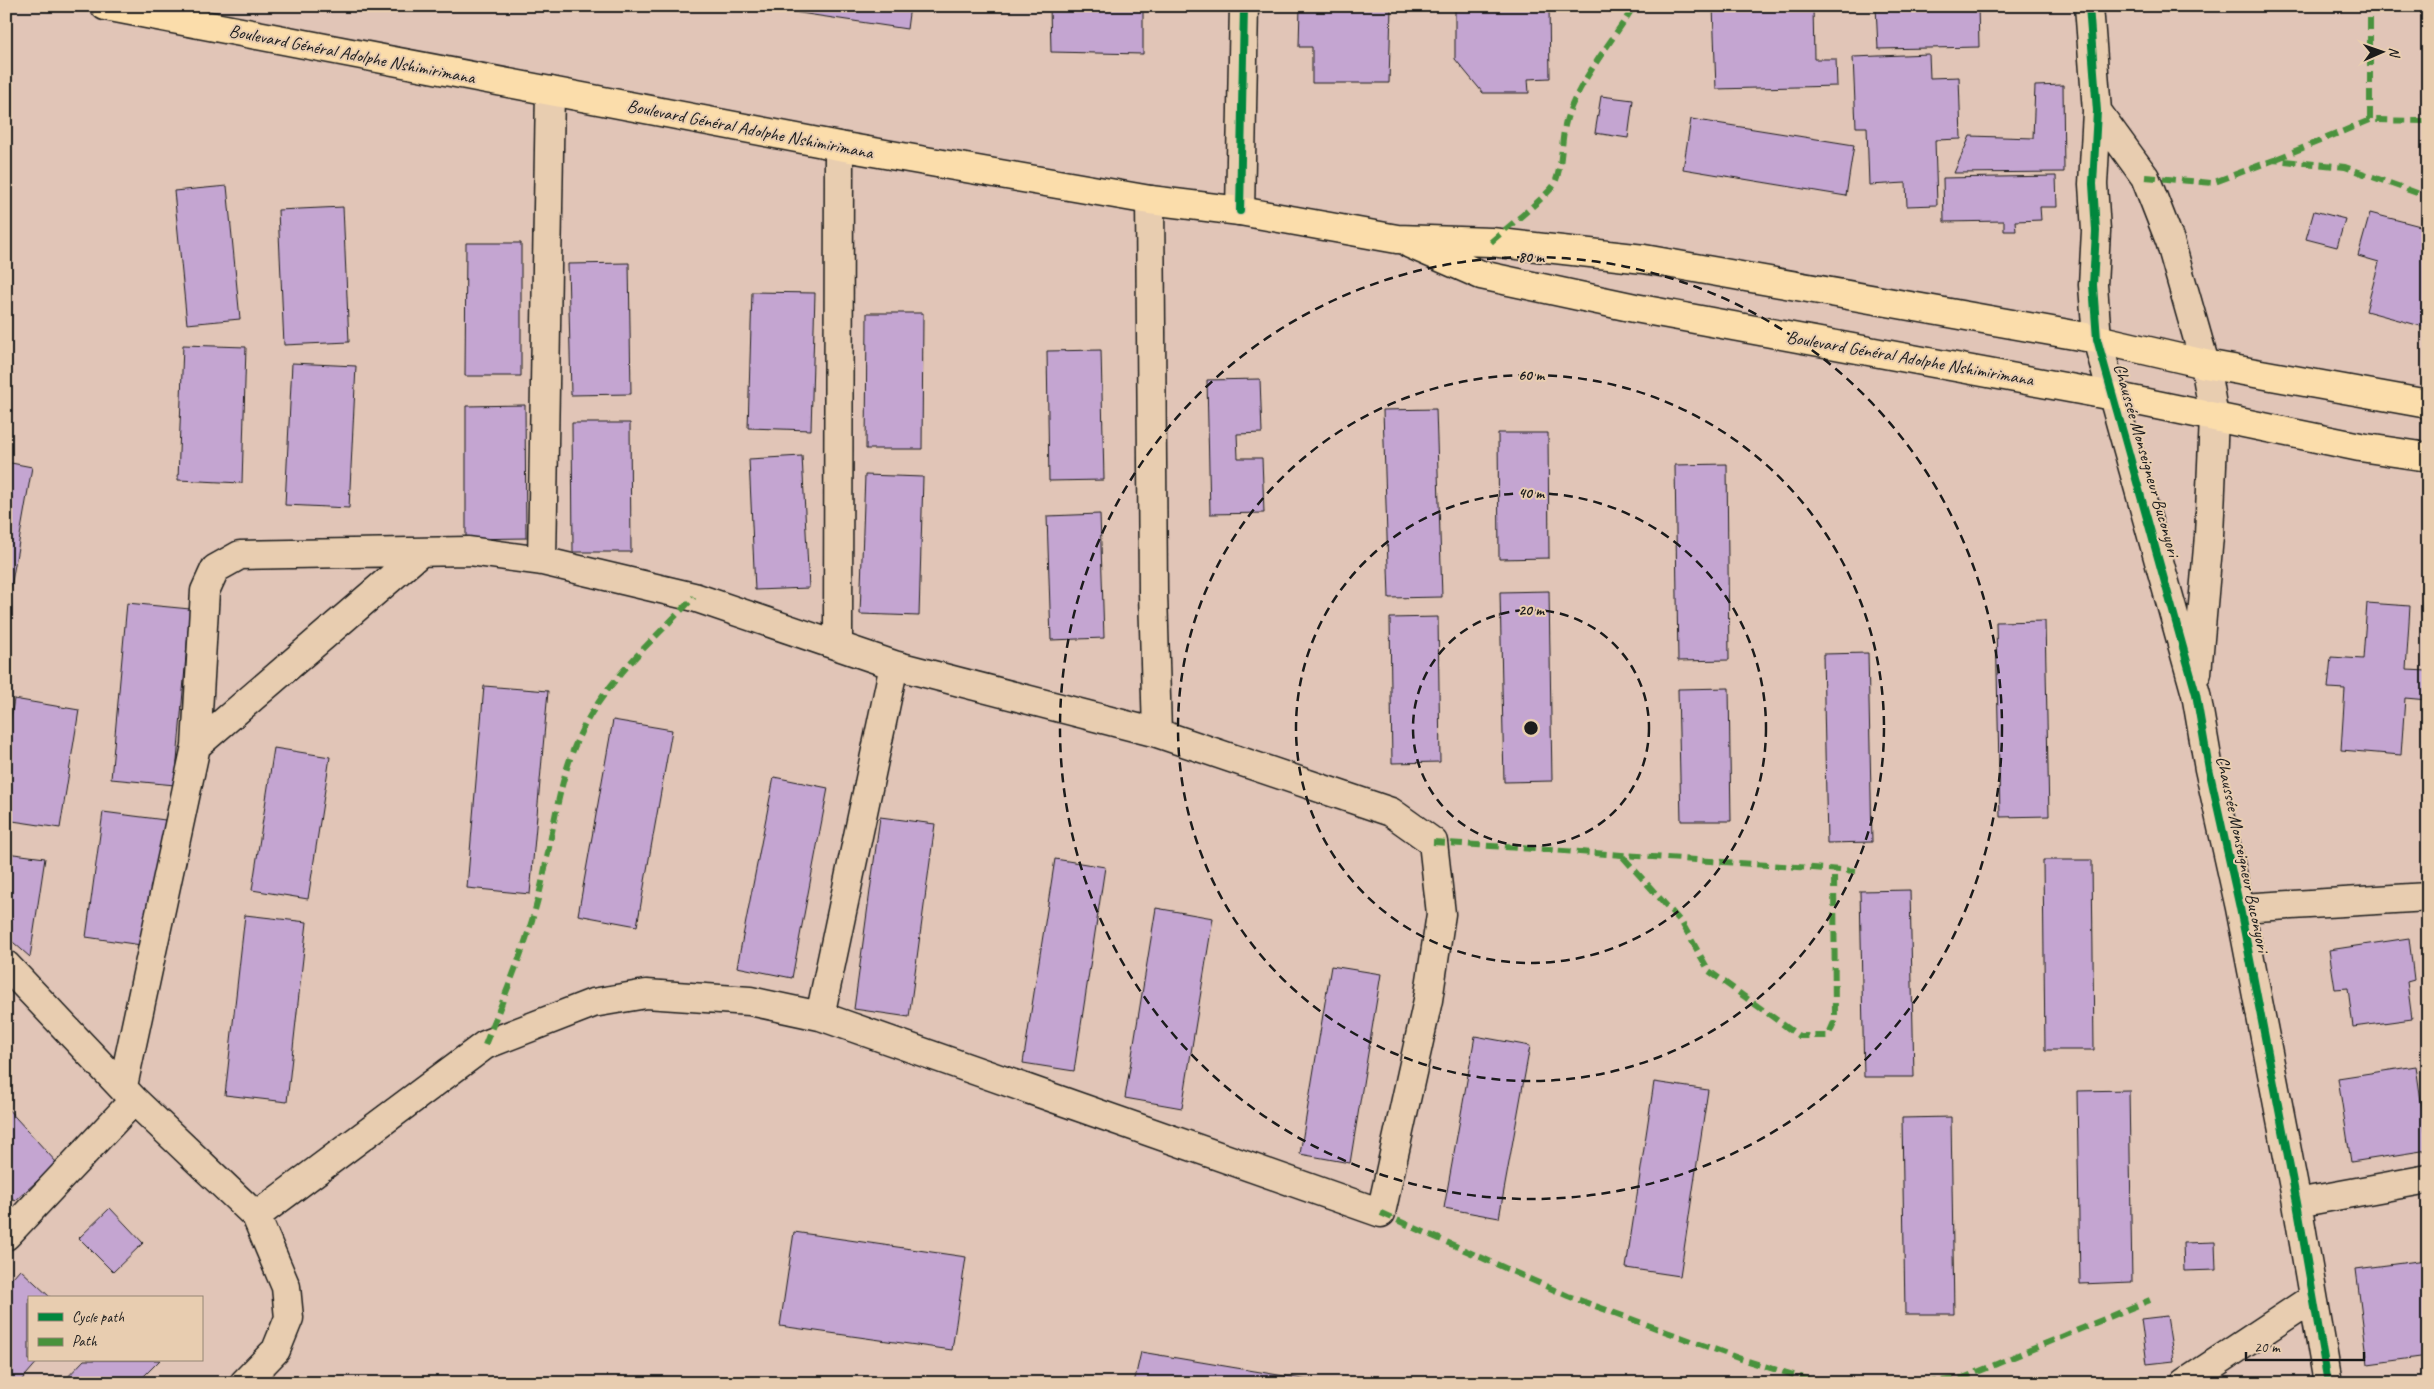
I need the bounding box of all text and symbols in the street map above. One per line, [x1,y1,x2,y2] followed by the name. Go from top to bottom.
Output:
[227,19,478,89] street label: Boulevard Général Adolphe Nshimirimana
[2356,28,2406,78] north arrow
[2386,47,2403,59] text: N
[625,94,876,164] street label: Boulevard Général Adolphe Nshimirimana
[1518,248,1545,267] text: 80 m
[1785,325,2037,391] street label: Boulevard Général Adolphe Nshimirimana
[2109,361,2186,562] street label: Chaussée Monseigneur Buconyori
[1518,366,1545,385] text: 60 m
[1518,484,1545,503] text: 40 m
[1518,601,1545,620] text: 20 m
[1522,719,1540,737] centre of rings
[2211,754,2275,957] street label: Chaussée Monseigneur Buconyori
[28,1296,202,1362] legend
[72,1308,124,1327] text: Cycle path
[2246,1329,2364,1361] scale bar
[72,1332,98,1351] text: Path
[2254,1338,2281,1357] text: 20 m

